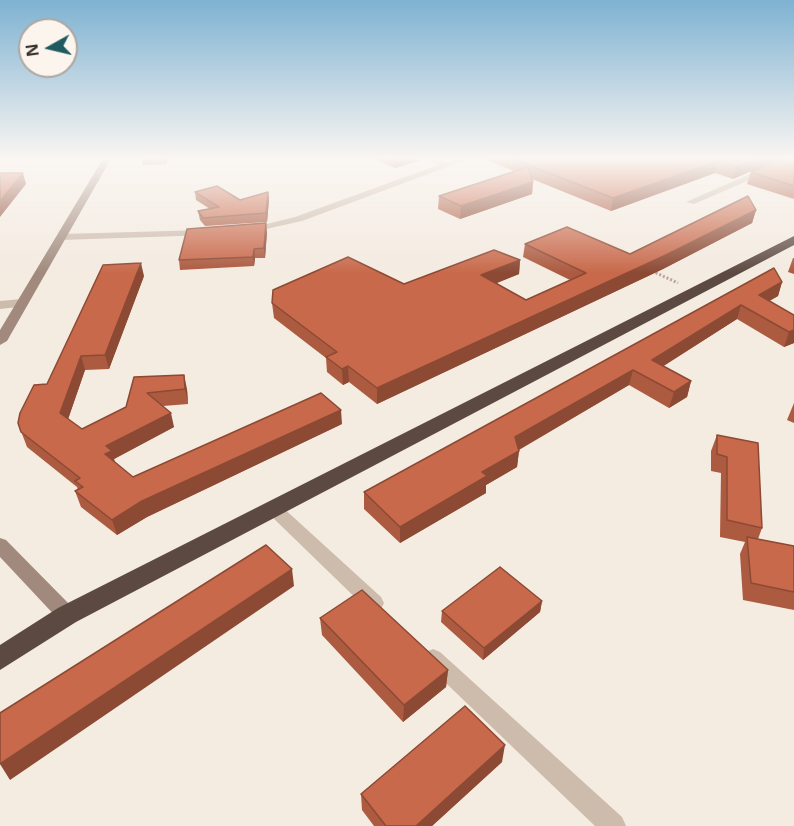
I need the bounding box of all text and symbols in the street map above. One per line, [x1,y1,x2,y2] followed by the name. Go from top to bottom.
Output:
[18,18,78,78] north arrow
[20,42,44,58] text: N

